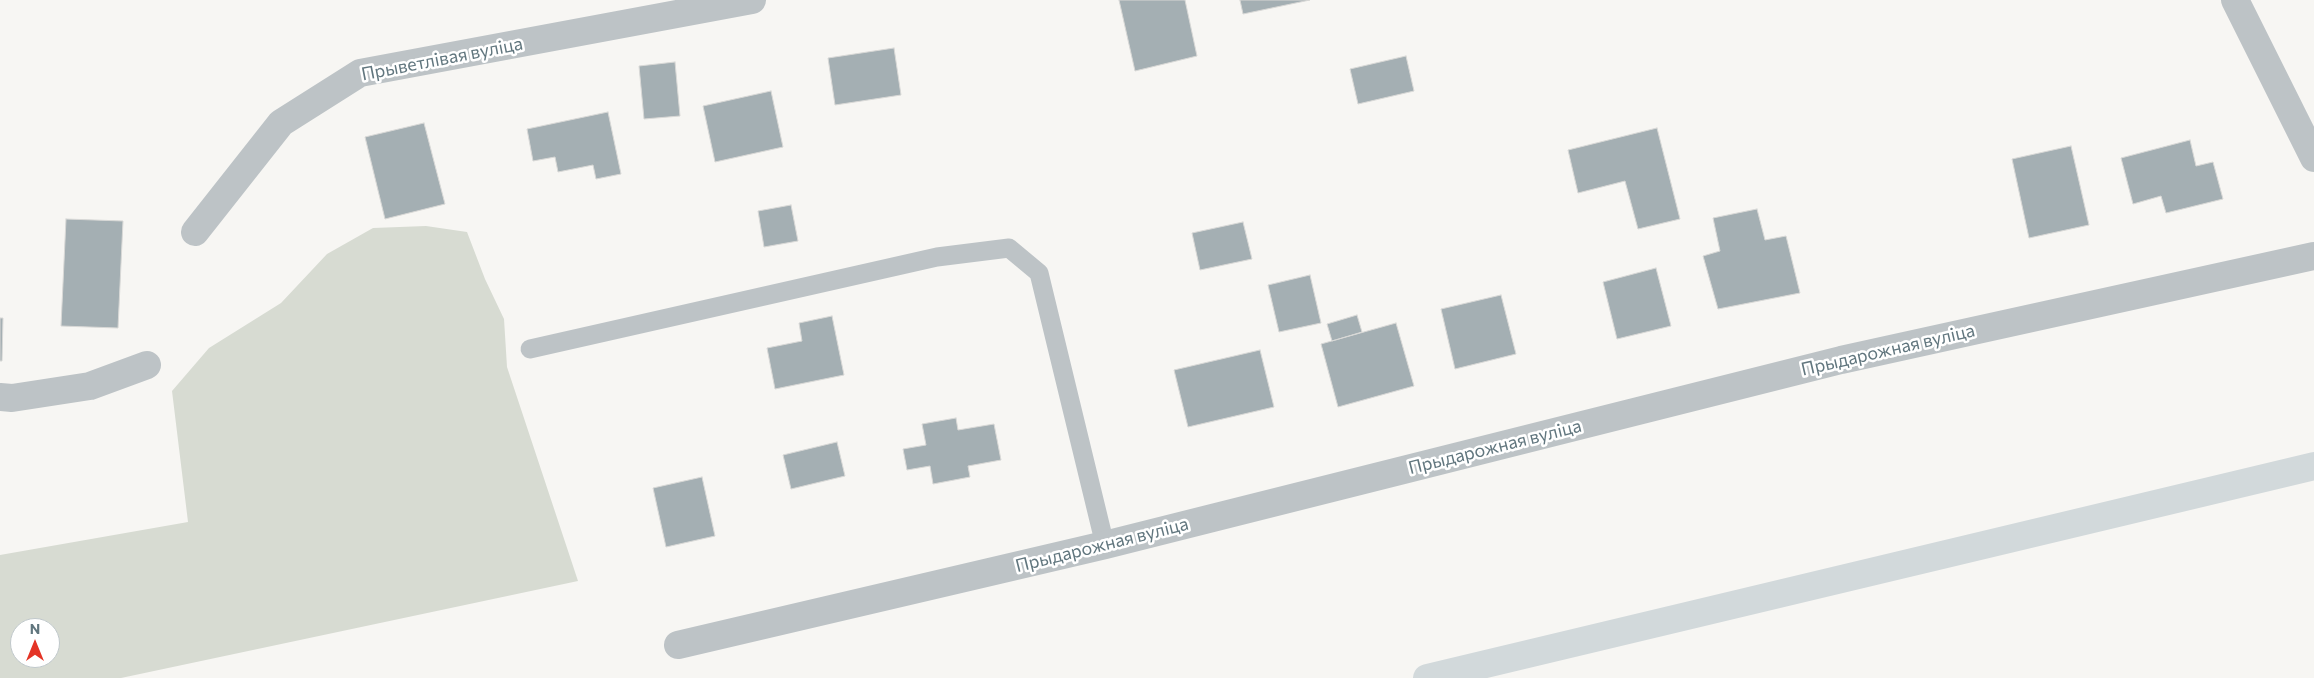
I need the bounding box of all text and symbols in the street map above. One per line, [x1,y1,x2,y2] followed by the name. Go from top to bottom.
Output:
[359,33,525,85] street label: Прыветлівая вуліца
[1799,320,1977,380] street label: Прыдарожная вуліца
[1406,415,1584,479] street label: Прыдарожная вуліца
[1013,513,1191,577] street label: Прыдарожная вуліца
[10,618,60,668] north arrow
[30,620,40,637] text: N

